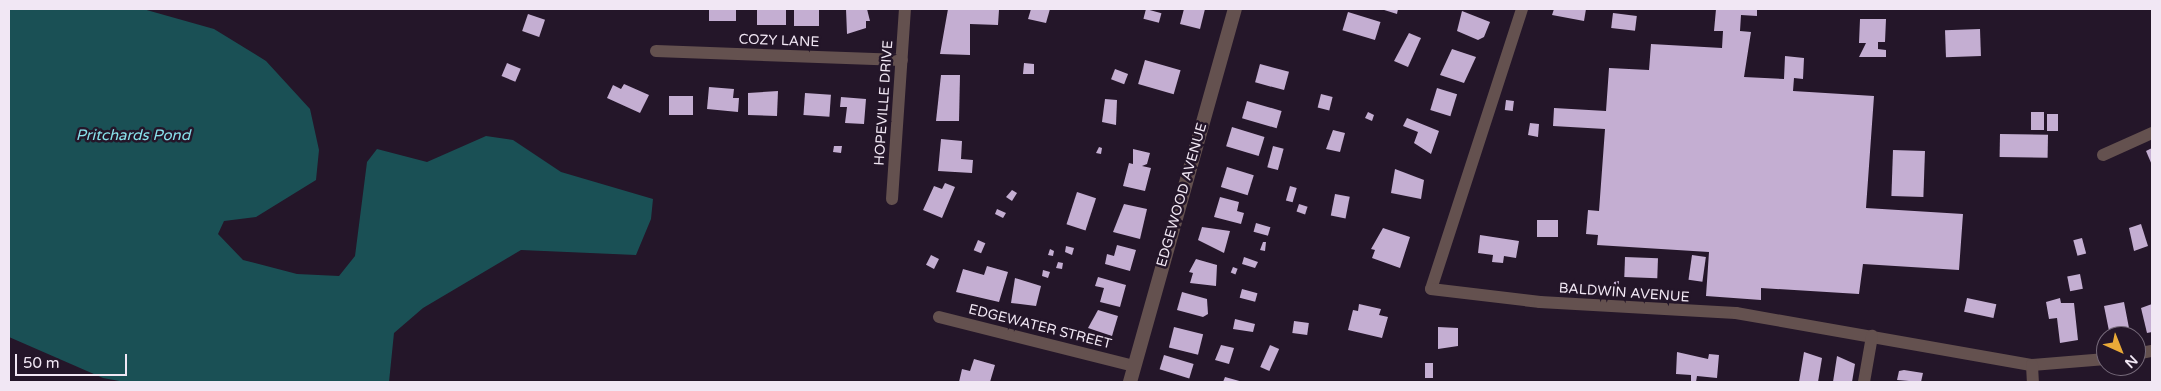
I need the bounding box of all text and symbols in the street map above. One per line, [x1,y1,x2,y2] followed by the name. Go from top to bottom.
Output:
[738,31,820,51] street label: COZY LANE
[871,40,897,166] street label: HOPEVILLE DRIVE
[1153,121,1211,269] street label: EDGEWOOD AVENUE
[76,127,190,145] water label: Pritchards Pond
[1558,280,1690,306] street label: BALDWIN AVENUE
[967,301,1113,353] street label: EDGEWATER STREET
[2096,326,2146,376] north arrow
[18,344,130,376] scale bar
[2121,351,2141,371] text: N
[23,354,60,372] text: 50 m

